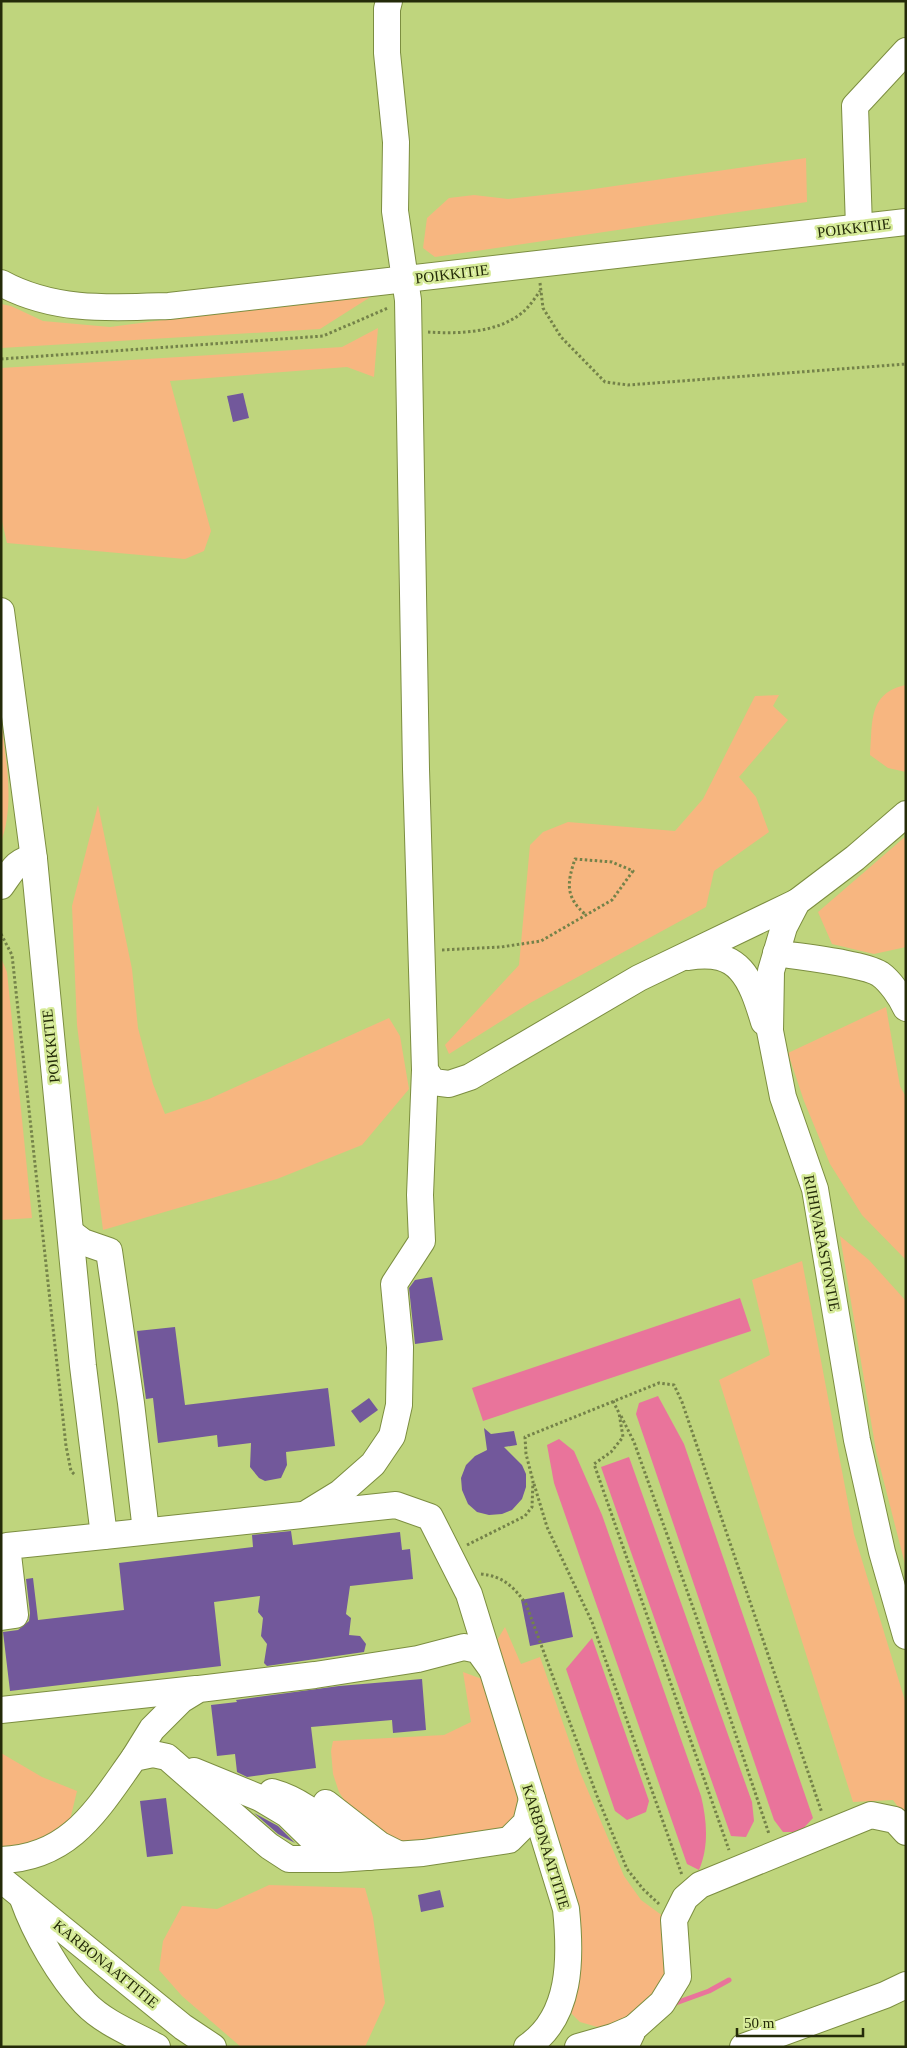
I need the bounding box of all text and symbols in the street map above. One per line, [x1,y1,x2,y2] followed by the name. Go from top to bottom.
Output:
[816,216,892,240] street label: POIKKITIE
[414,262,490,286] street label: POIKKITIE
[39,1008,63,1084] street label: POIKKITIE
[801,1173,843,1313] street label: RIIHIVARASTONTIE
[519,1783,573,1911] street label: KARBONAATTITIE
[50,1917,162,2011] street label: KARBONAATTITIE
[737,2006,863,2038] scale bar
[744,2015,775,2031] text: 50 m

